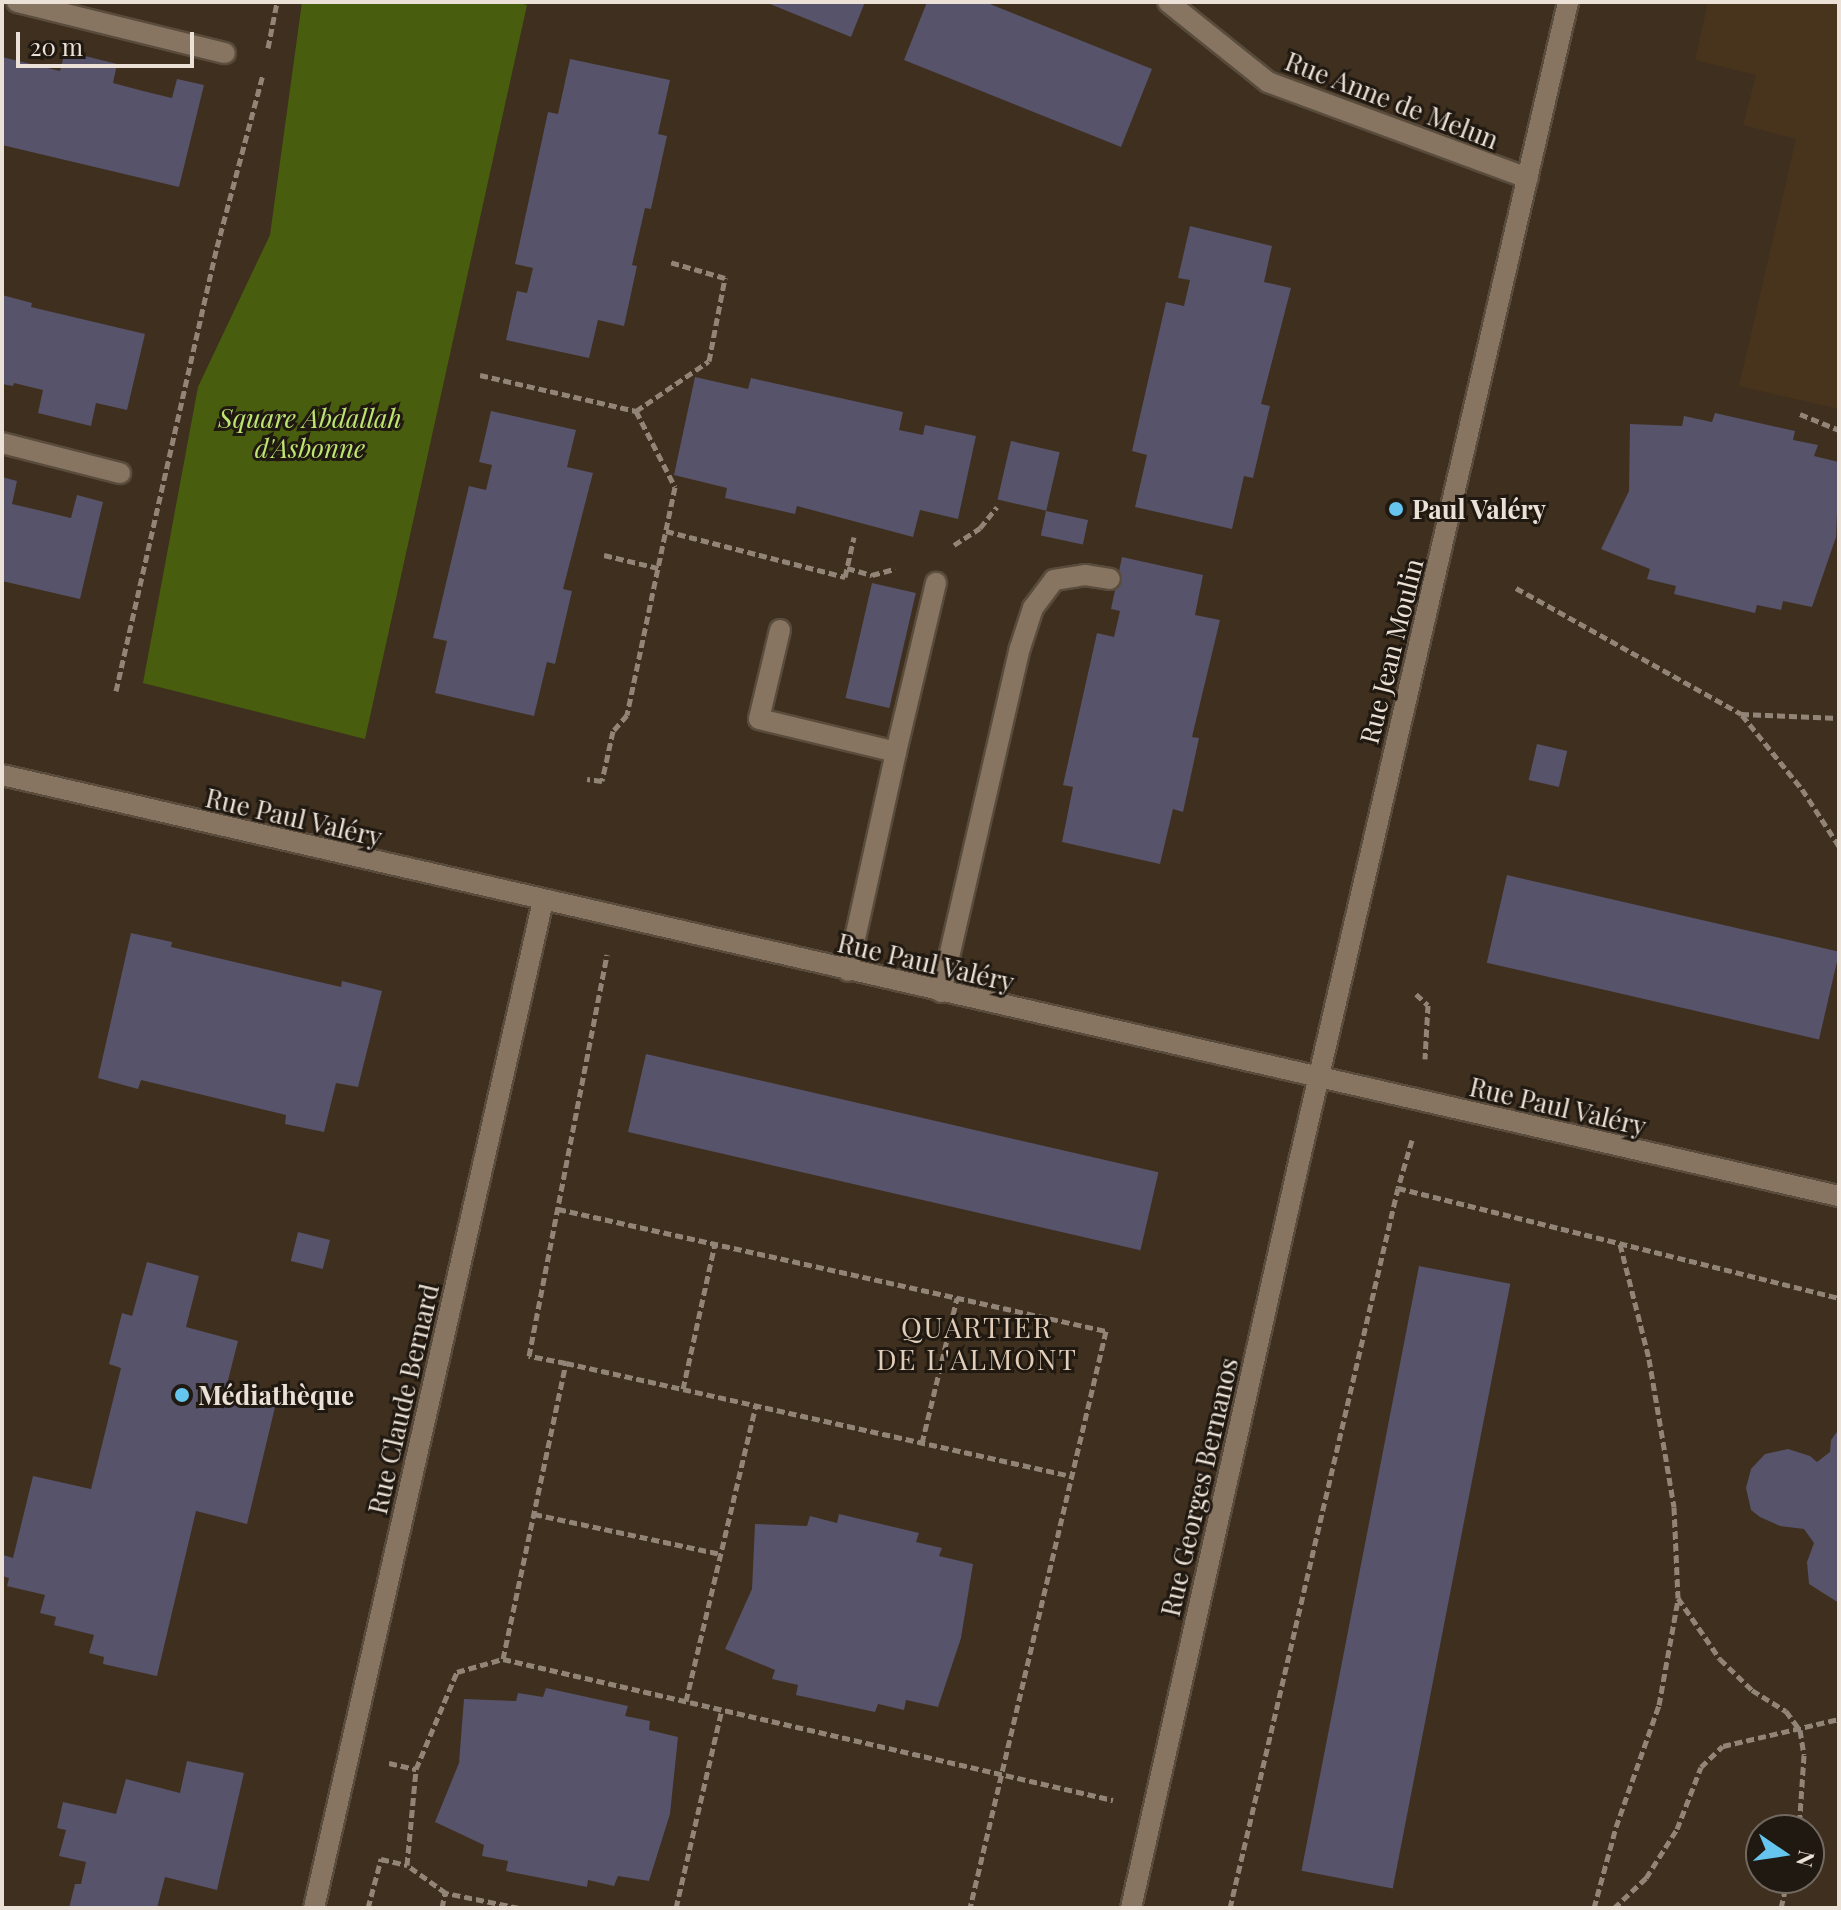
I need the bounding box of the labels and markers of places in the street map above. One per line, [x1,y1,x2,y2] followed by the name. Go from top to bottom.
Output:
[1412,493,1547,525] place label: Paul Valéry
[1387,500,1405,518] marker: Paul Valéry
[198,1379,354,1411] place label: Médiathèque
[173,1386,191,1404] marker: Médiathèque

